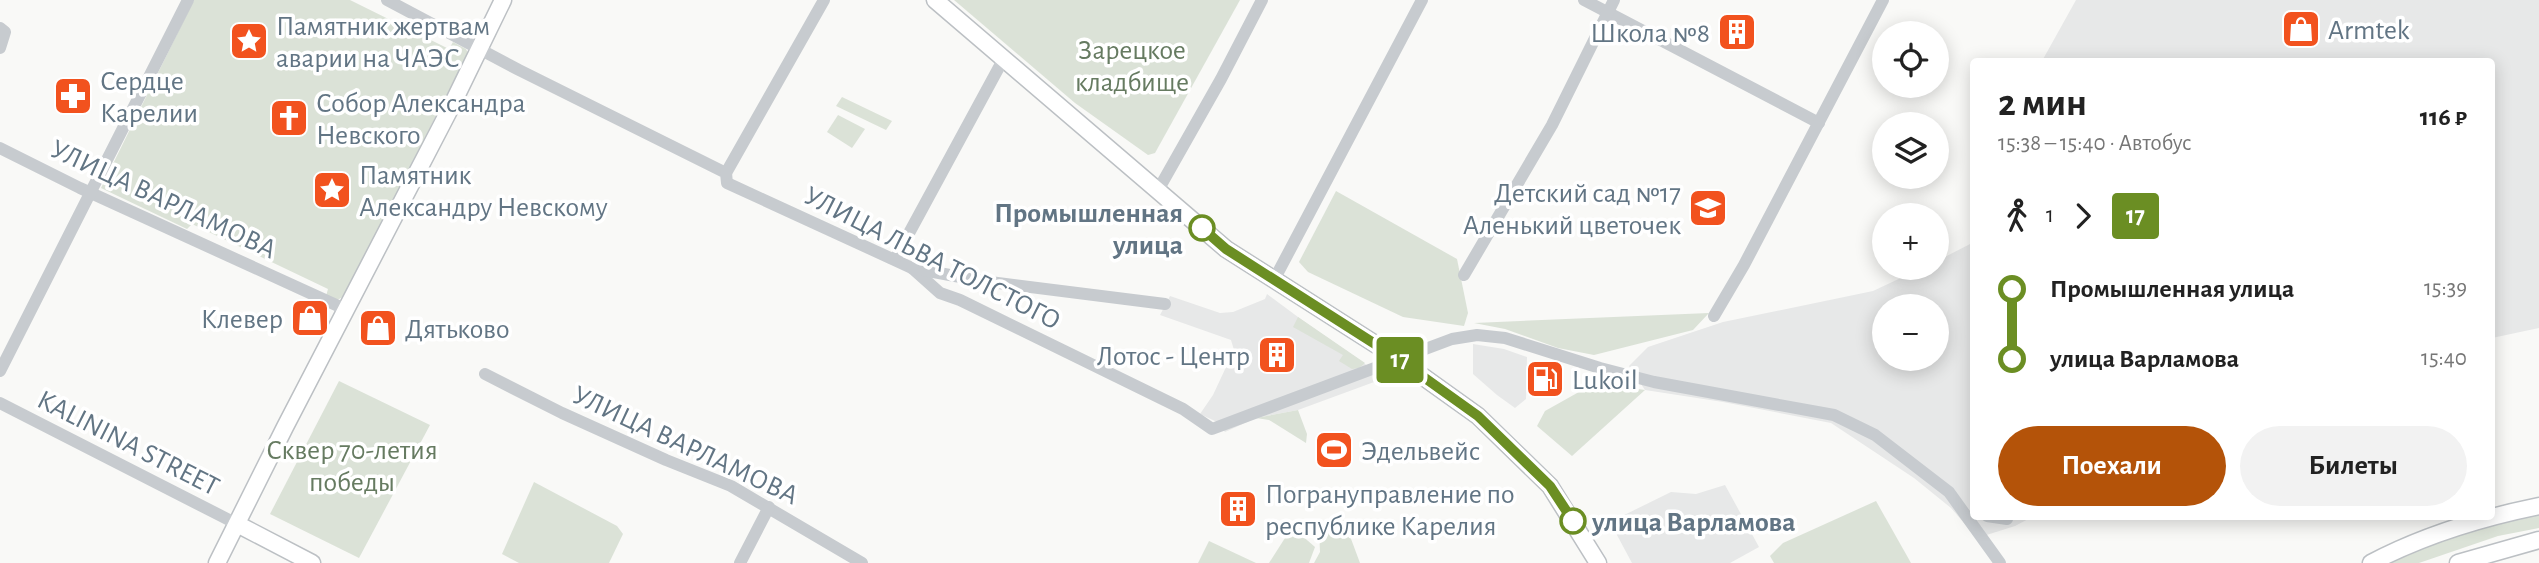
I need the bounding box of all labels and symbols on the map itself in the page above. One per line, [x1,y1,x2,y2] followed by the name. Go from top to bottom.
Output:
[2280,8,2322,50] shop icon: Armtek
[1716,11,1758,53] building icon: Школа №8
[276,13,490,73] place label: Памятник жертвам аварии на ЧАЭС
[2328,17,2410,45] place label: Armtek
[228,20,270,62] place icon: Памятник жертвам аварии на ЧАЭС
[1590,20,1710,48] place label: Школа №8
[1075,37,1189,97] park label: Зарецкое кладбище
[100,68,198,128] place label: Сердце Карелии
[52,75,94,117] pharmacy icon: Сердце Карелии
[316,90,526,150] place label: Собор Александра Невского
[268,97,310,139] church icon: Собор Александра Невского
[46,135,280,264] street label: УЛИЦА ВАРЛАМОВА
[359,162,608,222] place label: Памятник Александру Невскому
[311,169,353,211] place icon: Памятник Александру Невскому
[1463,180,1681,240] place label: Детский сад №17 Аленький цветочек
[799,182,1065,336] street label: УЛИЦА ЛЬВА ТОЛСТОГО
[1687,187,1729,229] school or university icon: Детский сад №17 Аленький цветочек
[994,200,1183,260] place label: Промышленная улица
[1189,215,1215,241] marker: Промышленная улица
[289,297,331,339] shop icon: Клевер
[201,306,283,334] place label: Клевер
[357,307,399,349] shop icon: Дятьково
[405,316,510,344] place label: Дятьково
[1256,334,1298,376] building icon: Лотос - Центр
[1368,337,1432,383] line badge: 17
[1097,343,1250,371] place label: Лотос - Центр
[1524,358,1566,400] fuel station icon: Lukoil
[1572,367,1638,395] place label: Lukoil
[568,381,802,510] street label: УЛИЦА ВАРЛАМОВА
[33,386,224,502] street label: KALININA STREET
[1313,429,1355,471] sports icon: Эдельвейс
[266,437,438,497] park label: Сквер 70-летия победы
[1361,438,1480,466] place label: Эдельвейс
[1265,481,1515,541] place label: Погрануправление по республике Карелия
[1217,488,1259,530] building icon: Погрануправление по республике Карелия
[1560,508,1586,534] marker: улица Варламова
[1591,509,1796,537] place label: улица Варламова

